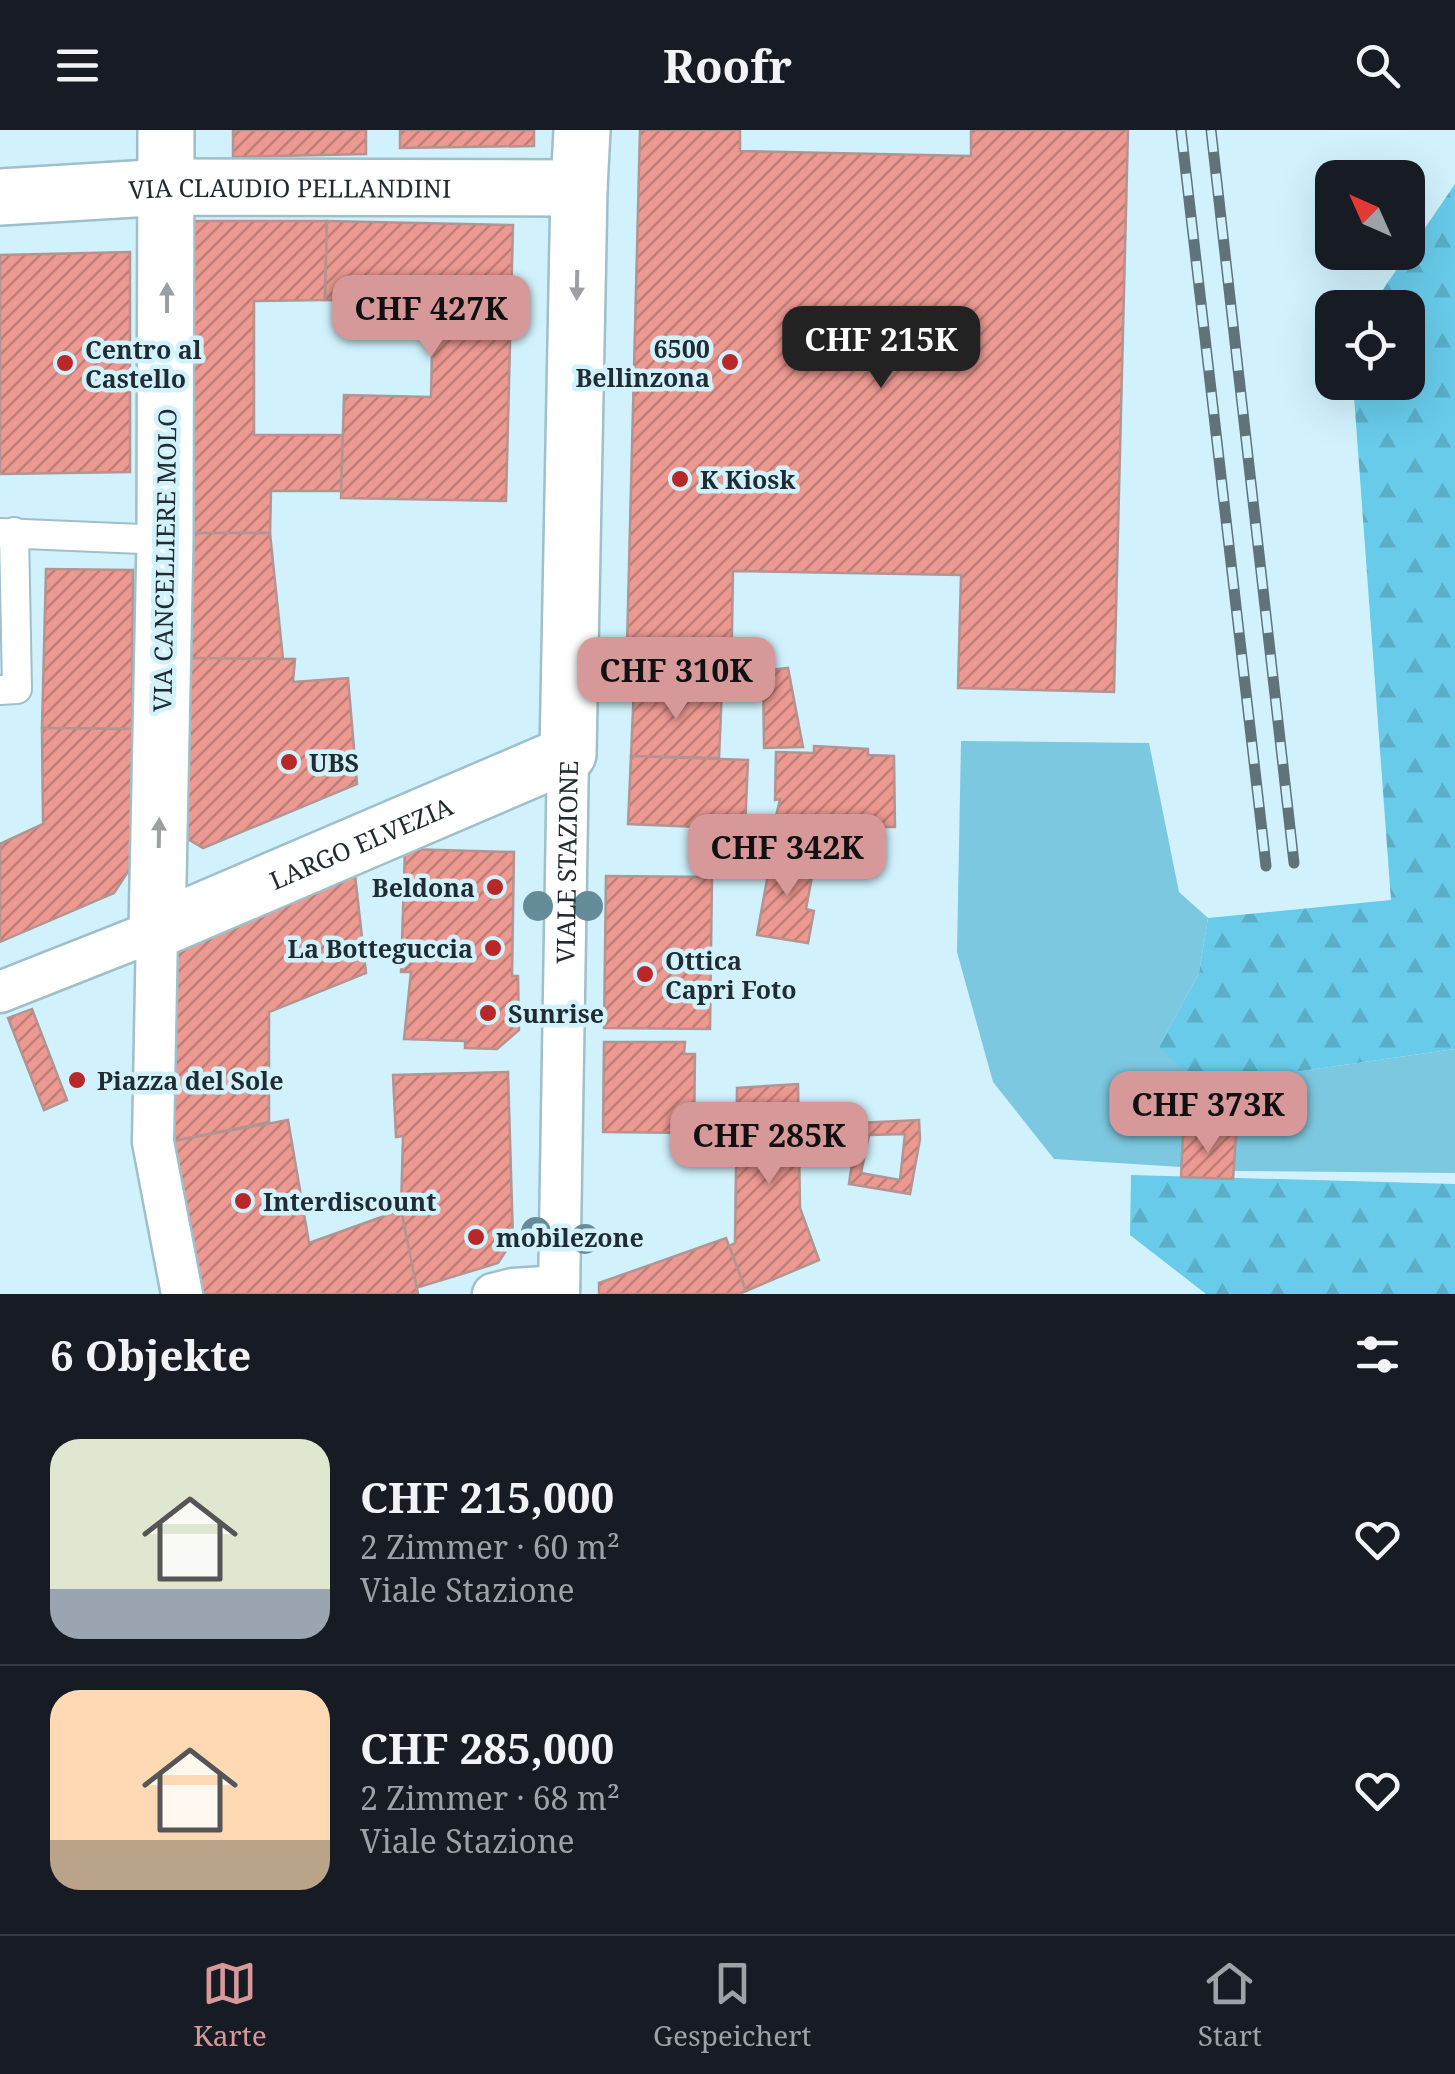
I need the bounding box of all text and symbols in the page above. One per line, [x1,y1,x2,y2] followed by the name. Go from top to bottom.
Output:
[663,35,792,96] text: Roofr
[50,38,105,93] icon: menu
[1350,38,1405,93] icon: search
[1315,160,1425,270] north arrow
[1315,160,1425,400] map controls
[127,170,451,206] street label: VIA CLAUDIO PELLANDINI
[569,270,585,302] one-way arrow
[328,275,534,360] pin: CHF 427K
[159,281,175,313] one-way arrow
[354,286,508,329] text: CHF 427K
[1315,290,1425,400] button: locate
[778,306,984,391] pin: CHF 215K
[804,317,958,360] text: CHF 215K
[576,331,710,394] place label: 6500 Bellinzona
[85,332,202,395] place label: Centro al Castello
[719,351,741,373] marker: 6500 Bellinzona
[54,352,76,374] marker: Centro al Castello
[144,408,184,712] street label: VIA CANCELLIERE MOLO
[700,462,795,496] place label: K Kiosk
[669,468,691,490] marker: K Kiosk
[573,637,779,722] pin: CHF 310K
[599,648,753,691] text: CHF 310K
[309,745,359,779] place label: UBS
[278,751,300,773] marker: UBS
[548,760,585,964] street label: VIALE STAZIONE
[264,788,458,897] street label: LARGO ELVEZIA
[684,814,890,899] pin: CHF 342K
[151,816,167,848] one-way arrow
[710,825,864,868] text: CHF 342K
[372,870,475,904] place label: Beldona
[484,876,506,898] marker: Beldona
[288,931,473,965] place label: La Botteguccia
[482,937,504,959] marker: La Botteguccia
[665,943,797,1006] place label: Ottica Capri Foto
[634,963,656,985] marker: Ottica Capri Foto
[508,996,604,1030] place label: Sunrise
[477,1002,499,1024] marker: Sunrise
[97,1063,283,1097] place label: Piazza del Sole
[66,1069,88,1091] marker: Piazza del Sole
[1105,1071,1311,1156] pin: CHF 373K
[1131,1082,1285,1125] text: CHF 373K
[666,1102,872,1187] pin: CHF 285K
[692,1113,846,1156] text: CHF 285K
[263,1184,436,1218] place label: Interdiscount
[232,1190,254,1212] marker: Interdiscount
[496,1220,644,1254] place label: mobilezone
[465,1226,487,1248] marker: mobilezone
[50,1326,251,1383] text: 6 Objekte
[1350,1327,1405,1382] icon: filters
[360,1468,614,1525] text: CHF 215,000
[130,1479,250,1599] icon: home
[1350,1512,1405,1567] icon: heart
[360,1525,620,1568] text: 2 Zimmer · 60 m²
[360,1568,575,1611] text: Viale Stazione
[360,1719,614,1776] text: CHF 285,000
[130,1730,250,1850] icon: home
[1350,1763,1405,1818] icon: heart
[360,1776,620,1819] text: 2 Zimmer · 68 m²
[360,1819,575,1862] text: Viale Stazione
[193,1956,267,2054] tab: Karte
[653,1956,811,2054] tab: Gespeichert
[1198,1956,1262,2054] tab: Start

